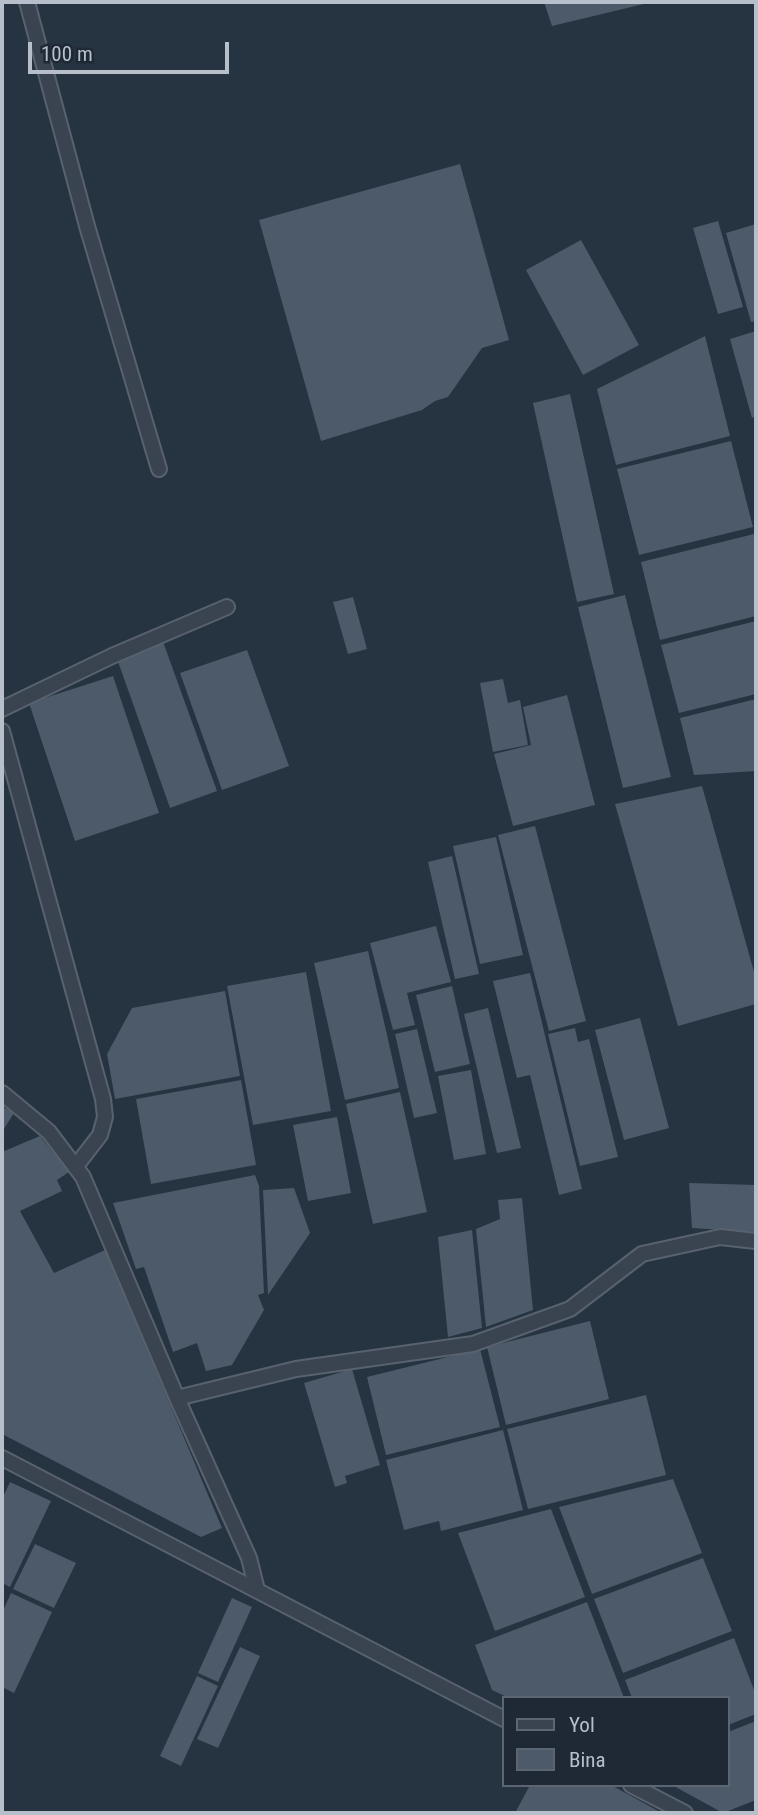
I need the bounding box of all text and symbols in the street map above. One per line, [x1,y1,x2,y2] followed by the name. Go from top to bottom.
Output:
[32,28,233,72] scale bar
[41,42,93,66] text: 100 m
[503,1696,730,1787] legend
[569,1713,595,1737] text: Yol
[569,1748,606,1772] text: Bina

